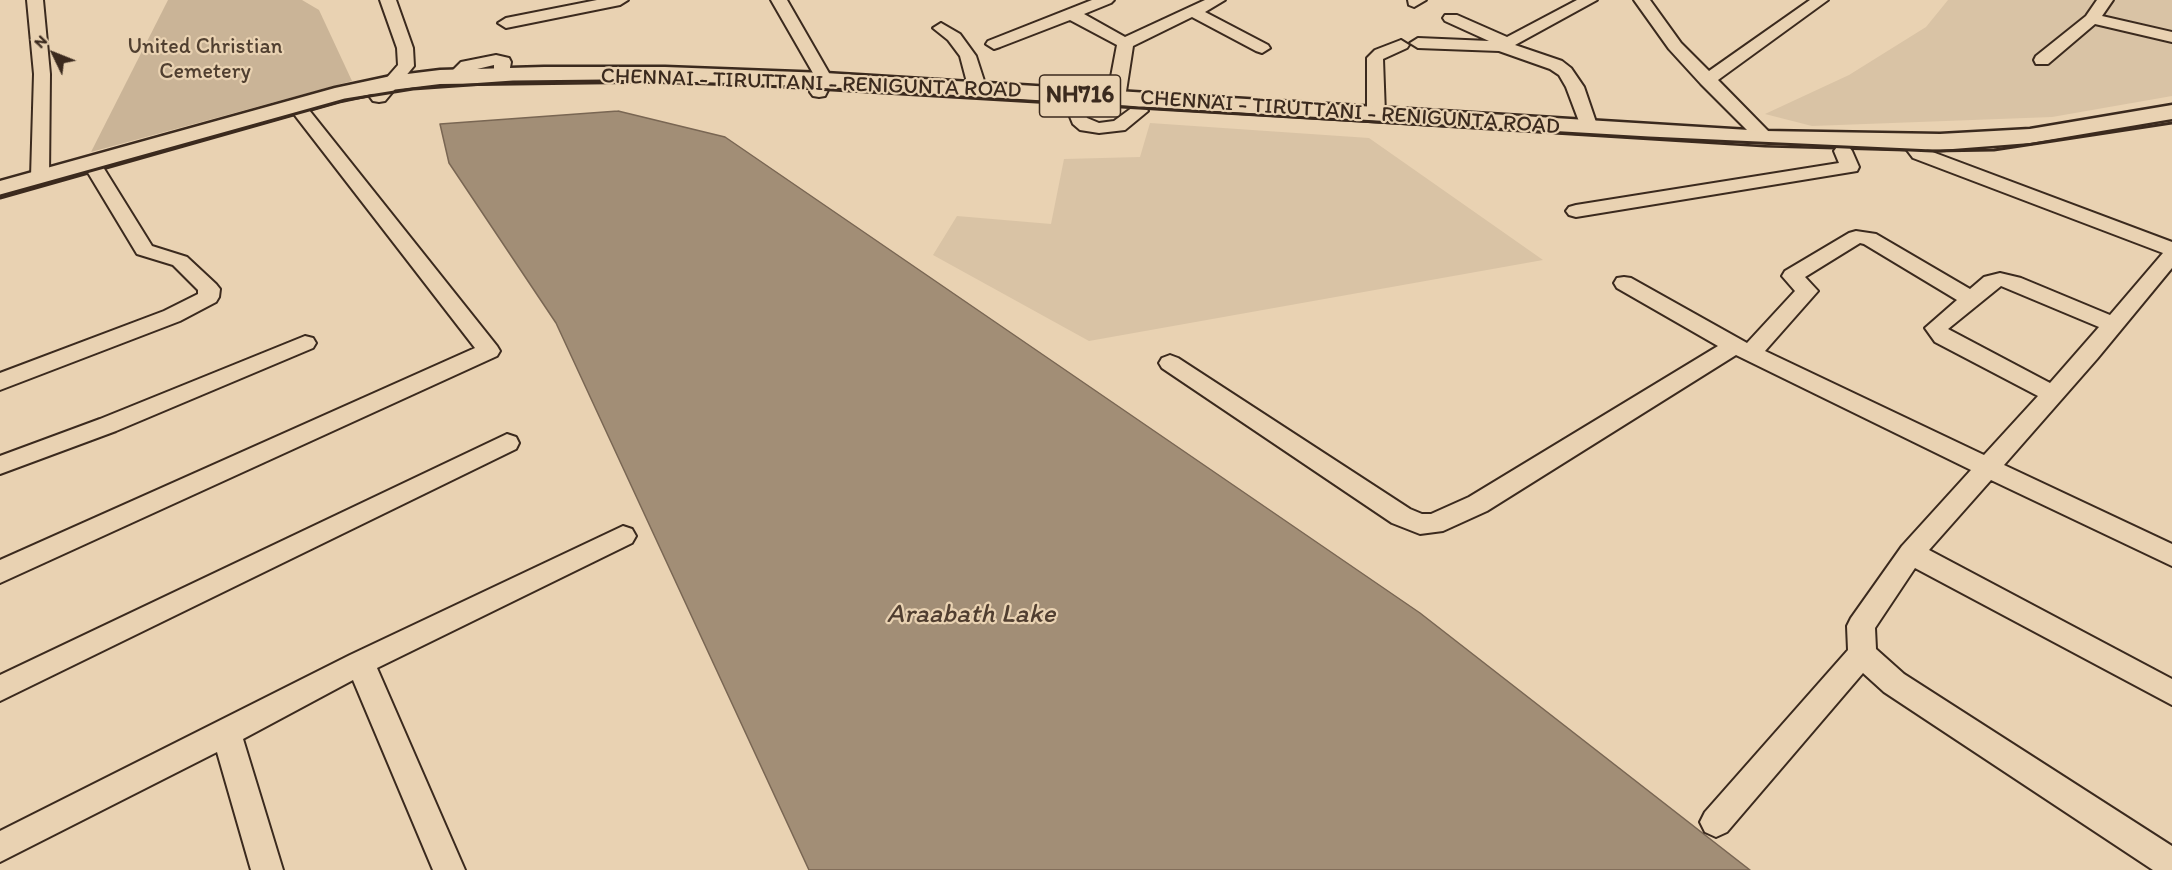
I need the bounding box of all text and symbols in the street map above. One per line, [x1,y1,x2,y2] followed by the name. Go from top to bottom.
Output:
[24,24,84,84] north arrow
[30,31,51,52] text: N
[127,34,283,86] park label: United Christian Cemetery
[600,63,1022,105] street label: CHENNAI - TIRUTTANI - RENIGUNTA ROAD
[1040,75,1120,117] road number: NH716
[1139,85,1561,141] street label: CHENNAI - TIRUTTANI - RENIGUNTA ROAD
[887,599,1055,631] water label: Araabath Lake

